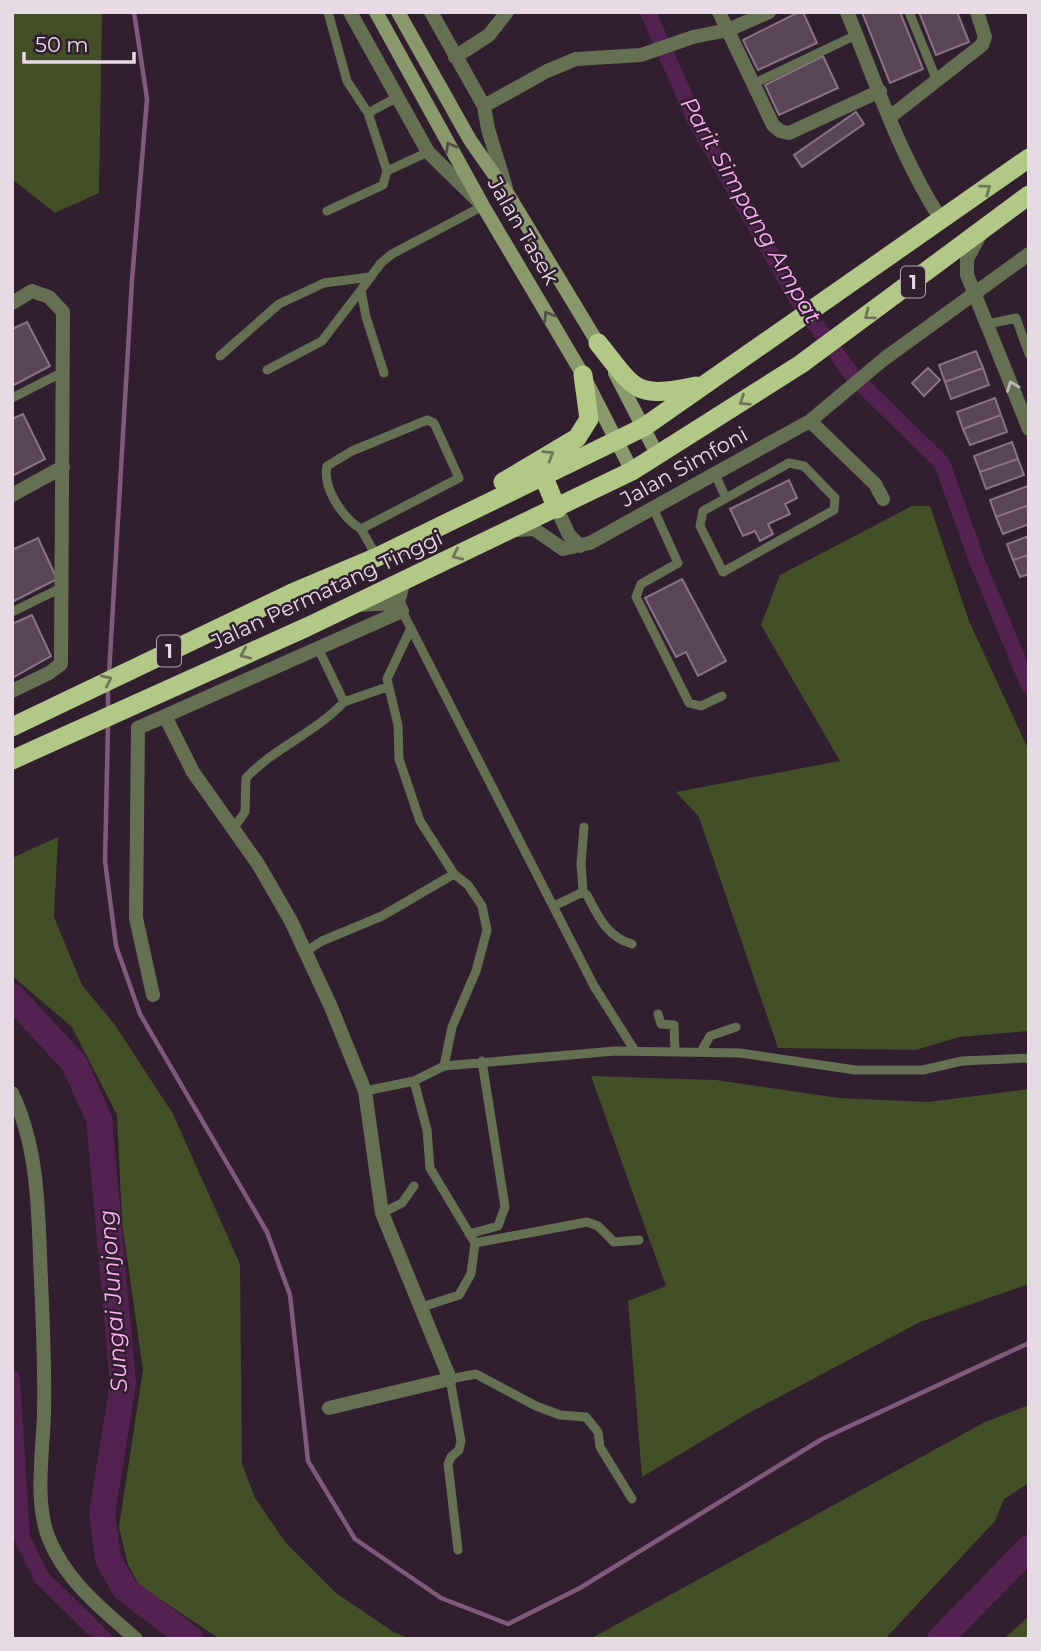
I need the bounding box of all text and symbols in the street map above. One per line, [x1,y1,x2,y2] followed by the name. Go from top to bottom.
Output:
[24,21,135,65] scale bar
[35,32,89,57] text: 50 m
[675,92,828,329] water label: Parit Simpang Ampat
[445,141,458,154] one-way arrow
[482,172,564,289] street label: Jalan Tasek
[978,185,990,197] one-way arrow
[901,266,925,298] road number: 1
[864,307,877,320] one-way arrow
[544,311,557,324] one-way arrow
[1006,380,1020,392] one-way arrow
[739,393,752,405] one-way arrow
[615,421,752,512] street label: Jalan Simfoni
[541,450,554,463] one-way arrow
[206,525,446,655] street label: Jalan Permatang Tinggi
[452,547,464,561] one-way arrow
[157,636,181,666] road number: 1
[239,646,252,660] one-way arrow
[100,674,112,688] one-way arrow
[93,1209,133,1393] water label: Sungai Junjong

